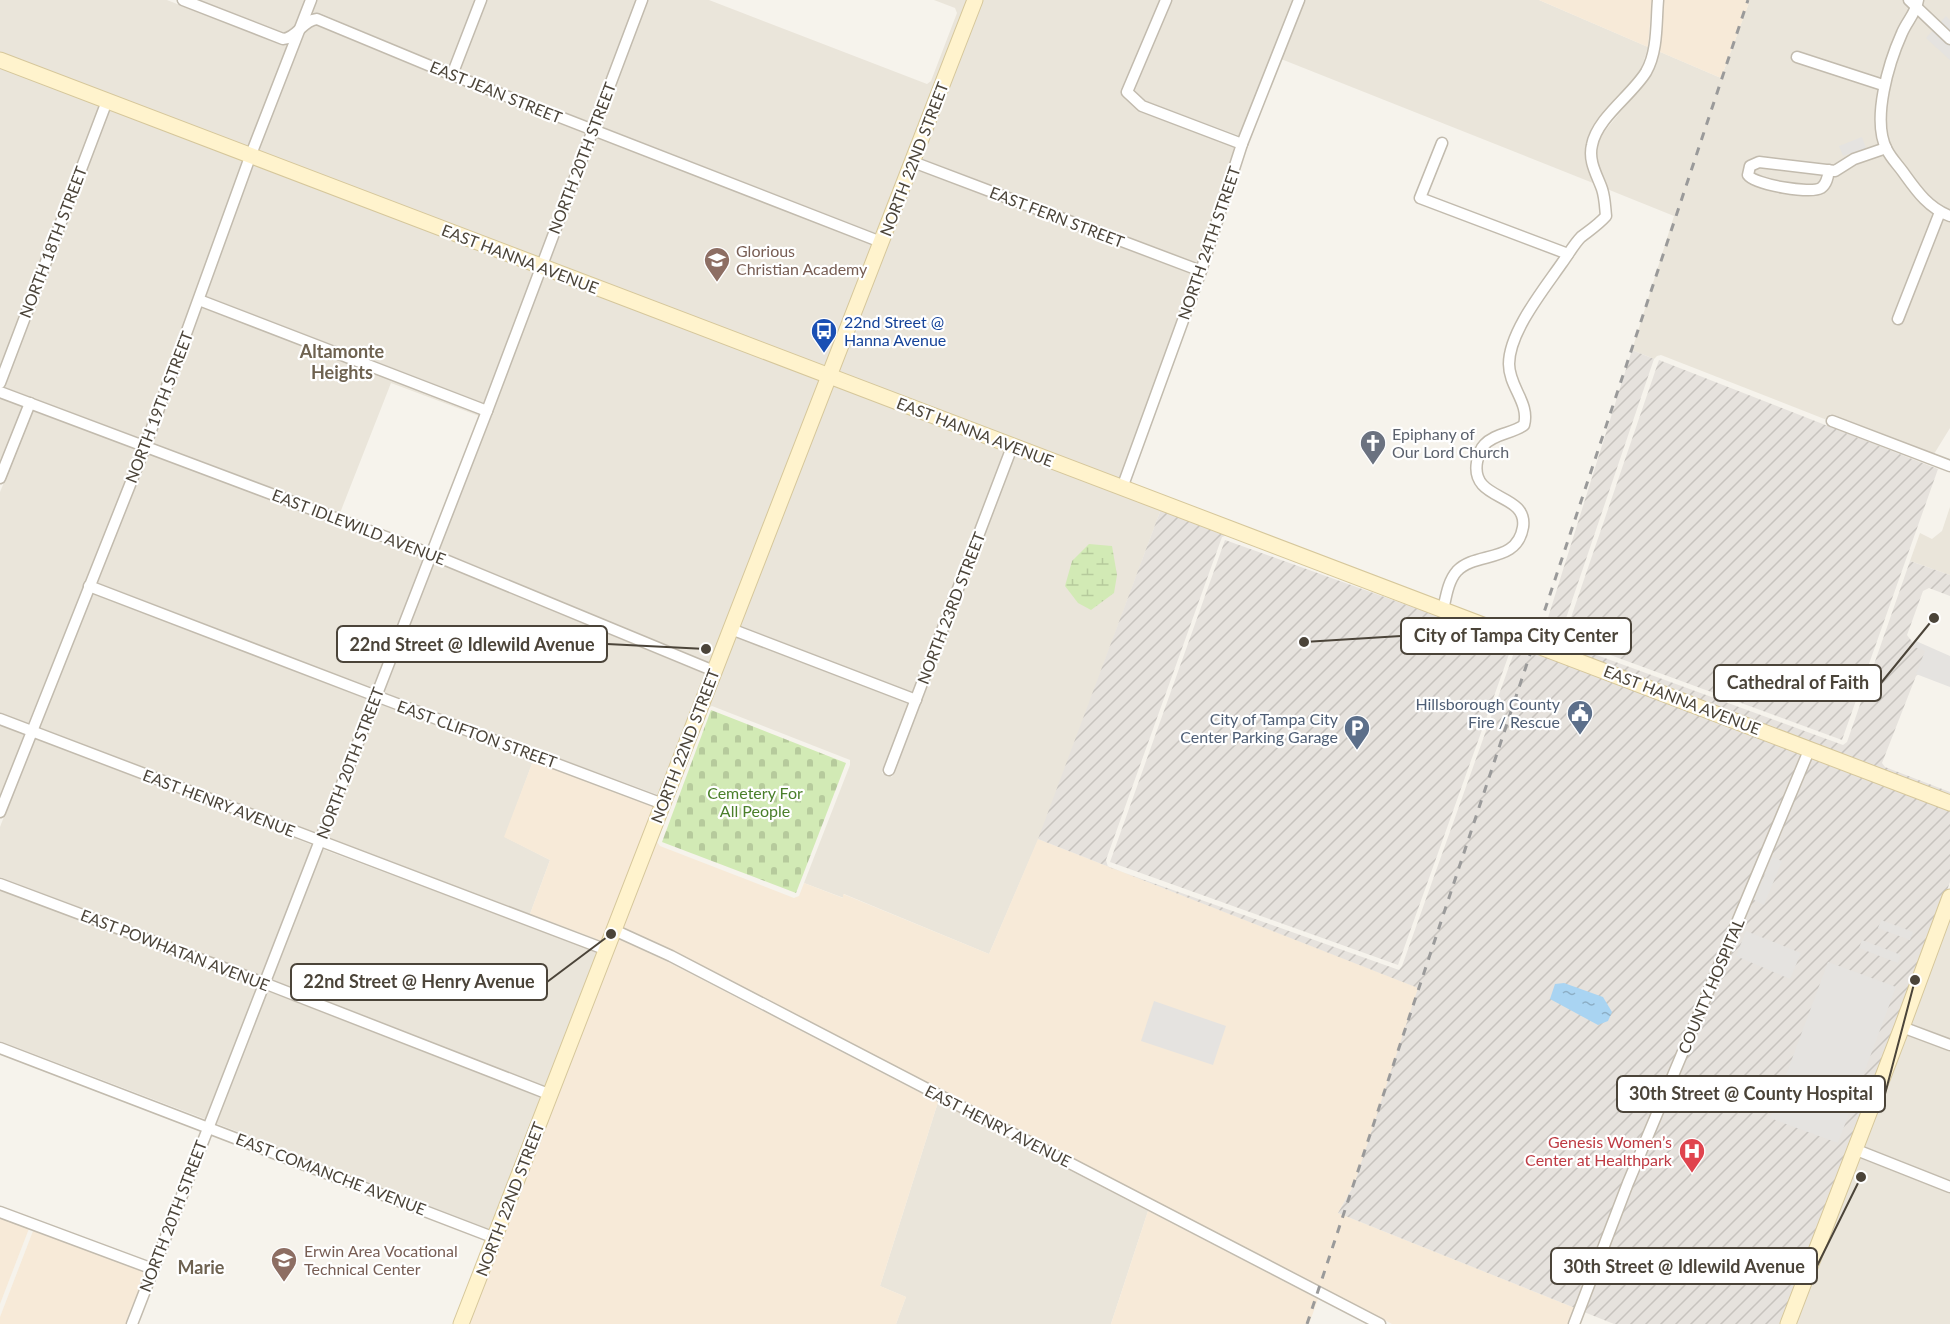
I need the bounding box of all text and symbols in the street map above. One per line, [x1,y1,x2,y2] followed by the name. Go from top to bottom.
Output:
[427,56,565,127] street label: EAST JEAN STREET
[544,79,619,236] street label: NORTH 20TH STREET
[875,79,952,239] street label: NORTH 22ND STREET
[15,163,90,320] street label: NORTH 18TH STREET
[1173,163,1244,322] street label: NORTH 24TH STREET
[987,182,1128,251] street label: EAST FERN STREET
[439,220,601,297] street label: EAST HANNA AVENUE
[736,241,868,278] place label: Glorious Christian Academy
[702,245,732,283] school or university icon: Glorious Christian Academy
[844,312,946,349] place label: 22nd Street @ Hanna Avenue
[809,316,839,354] bus stop icon: 22nd Street @ Hanna Avenue
[121,328,196,485] street label: NORTH 19TH STREET
[299,340,385,383] district label: Altamonte Heights
[894,393,1056,470] street label: EAST HANNA AVENUE
[1392,424,1509,461] place label: Epiphany of Our Lord Church
[1358,428,1388,466] church icon: Epiphany of Our Lord Church
[270,485,449,568] street label: EAST IDLEWILD AVENUE
[913,529,989,687] street label: NORTH 23RD STREET
[1401,618,1631,654] callout: City of Tampa City Center
[1414,624,1618,646] text: City of Tampa City Center
[337,626,607,662] callout: 22nd Street @ Idlewild Avenue
[349,633,595,655] text: 22nd Street @ Idlewild Avenue
[1601,661,1763,738] street label: EAST HANNA AVENUE
[1714,665,1881,701] callout: Cathedral of Faith
[646,666,723,826] street label: NORTH 22ND STREET
[1727,671,1869,693] text: Cathedral of Faith
[312,684,387,841] street label: NORTH 20TH STREET
[1415,694,1561,731] place label: Hillsborough County Fire / Rescue
[395,696,560,771] street label: EAST CLIFTON STREET
[1565,698,1595,736] public building icon: Hillsborough County Fire / Rescue
[1180,709,1339,746] place label: City of Tampa City Center Parking Garage
[1342,713,1372,751] parking icon: City of Tampa City Center Parking Garage
[141,765,298,840] street label: EAST HENRY AVENUE
[707,783,803,820] park label: Cemetery For All People
[78,905,272,994] street label: EAST POWHATAN AVENUE
[1673,915,1748,1056] street label: COUNTY HOSPITAL
[291,964,547,1000] callout: 22nd Street @ Henry Avenue
[303,970,535,992] text: 22nd Street @ Henry Avenue
[1617,1076,1885,1112] callout: 30th Street @ County Hospital
[922,1080,1074,1171] street label: EAST HENRY AVENUE
[1629,1082,1873,1104] text: 30th Street @ County Hospital
[471,1119,548,1279] street label: NORTH 22ND STREET
[233,1128,429,1219] street label: EAST COMANCHE AVENUE
[1525,1132,1673,1169] place label: Genesis Women’s Center at Healthpark
[1677,1136,1707,1174] hospital icon: Genesis Women’s Center at Healthpark
[135,1137,210,1294] street label: NORTH 20TH STREET
[304,1241,458,1278] place label: Erwin Area Vocational Technical Center
[269,1245,299,1283] school or university icon: Erwin Area Vocational Technical Center
[1551,1248,1817,1284] callout: 30th Street @ Idlewild Avenue
[1563,1255,1805,1277] text: 30th Street @ Idlewild Avenue
[178,1256,225,1278] district label: Marie

